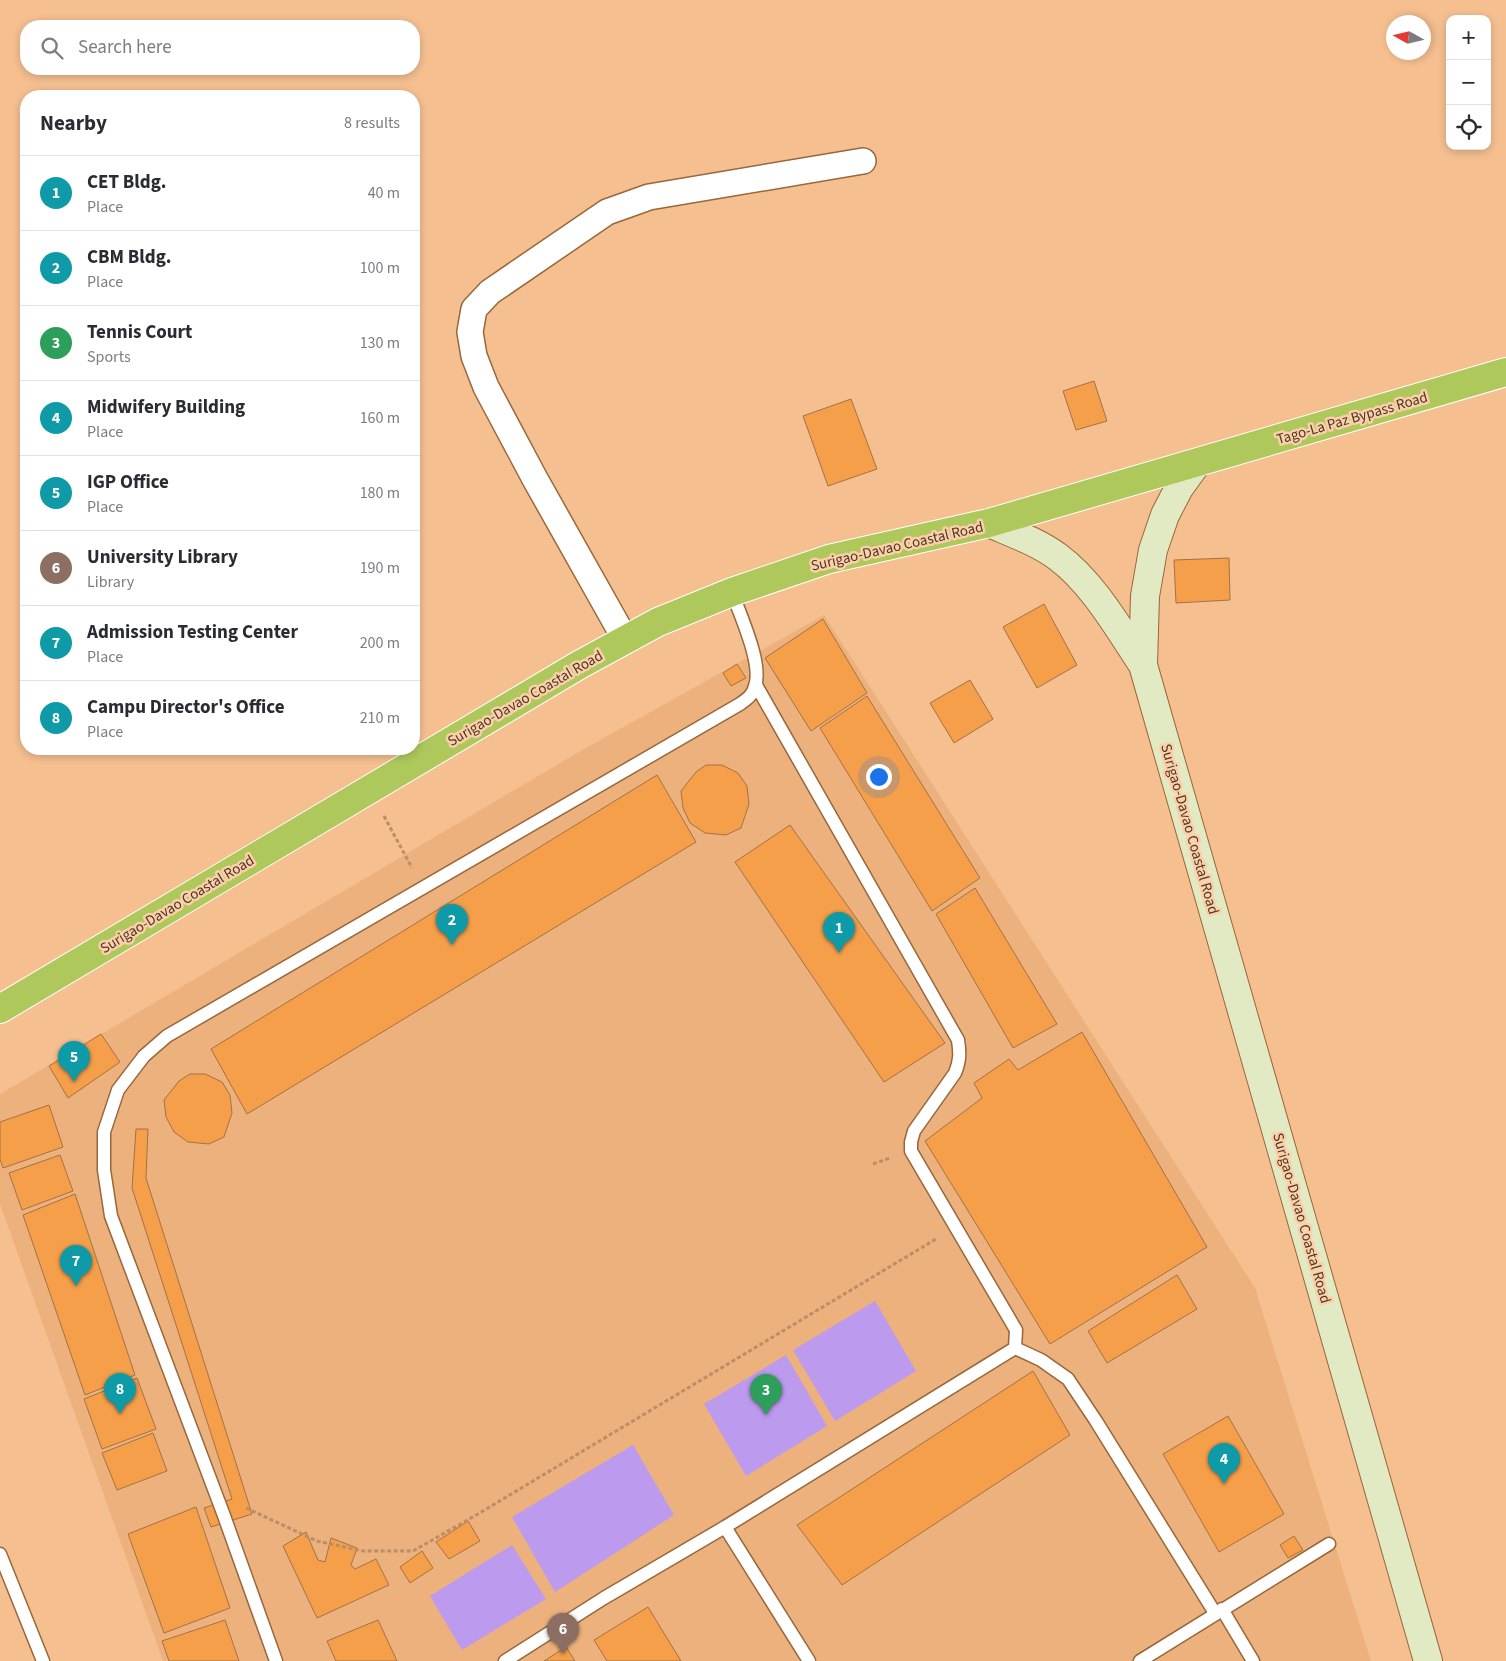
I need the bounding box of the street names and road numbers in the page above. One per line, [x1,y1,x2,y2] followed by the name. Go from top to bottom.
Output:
[1274,387,1430,450] street label: Tago-La Paz Bypass Road
[809,516,985,577] street label: Surigao-Davao Coastal Road
[444,645,607,752] street label: Surigao-Davao Coastal Road
[1155,741,1224,917] street label: Surigao-Davao Coastal Road
[96,850,258,959] street label: Surigao-Davao Coastal Road
[1267,1130,1336,1306] street label: Surigao-Davao Coastal Road

